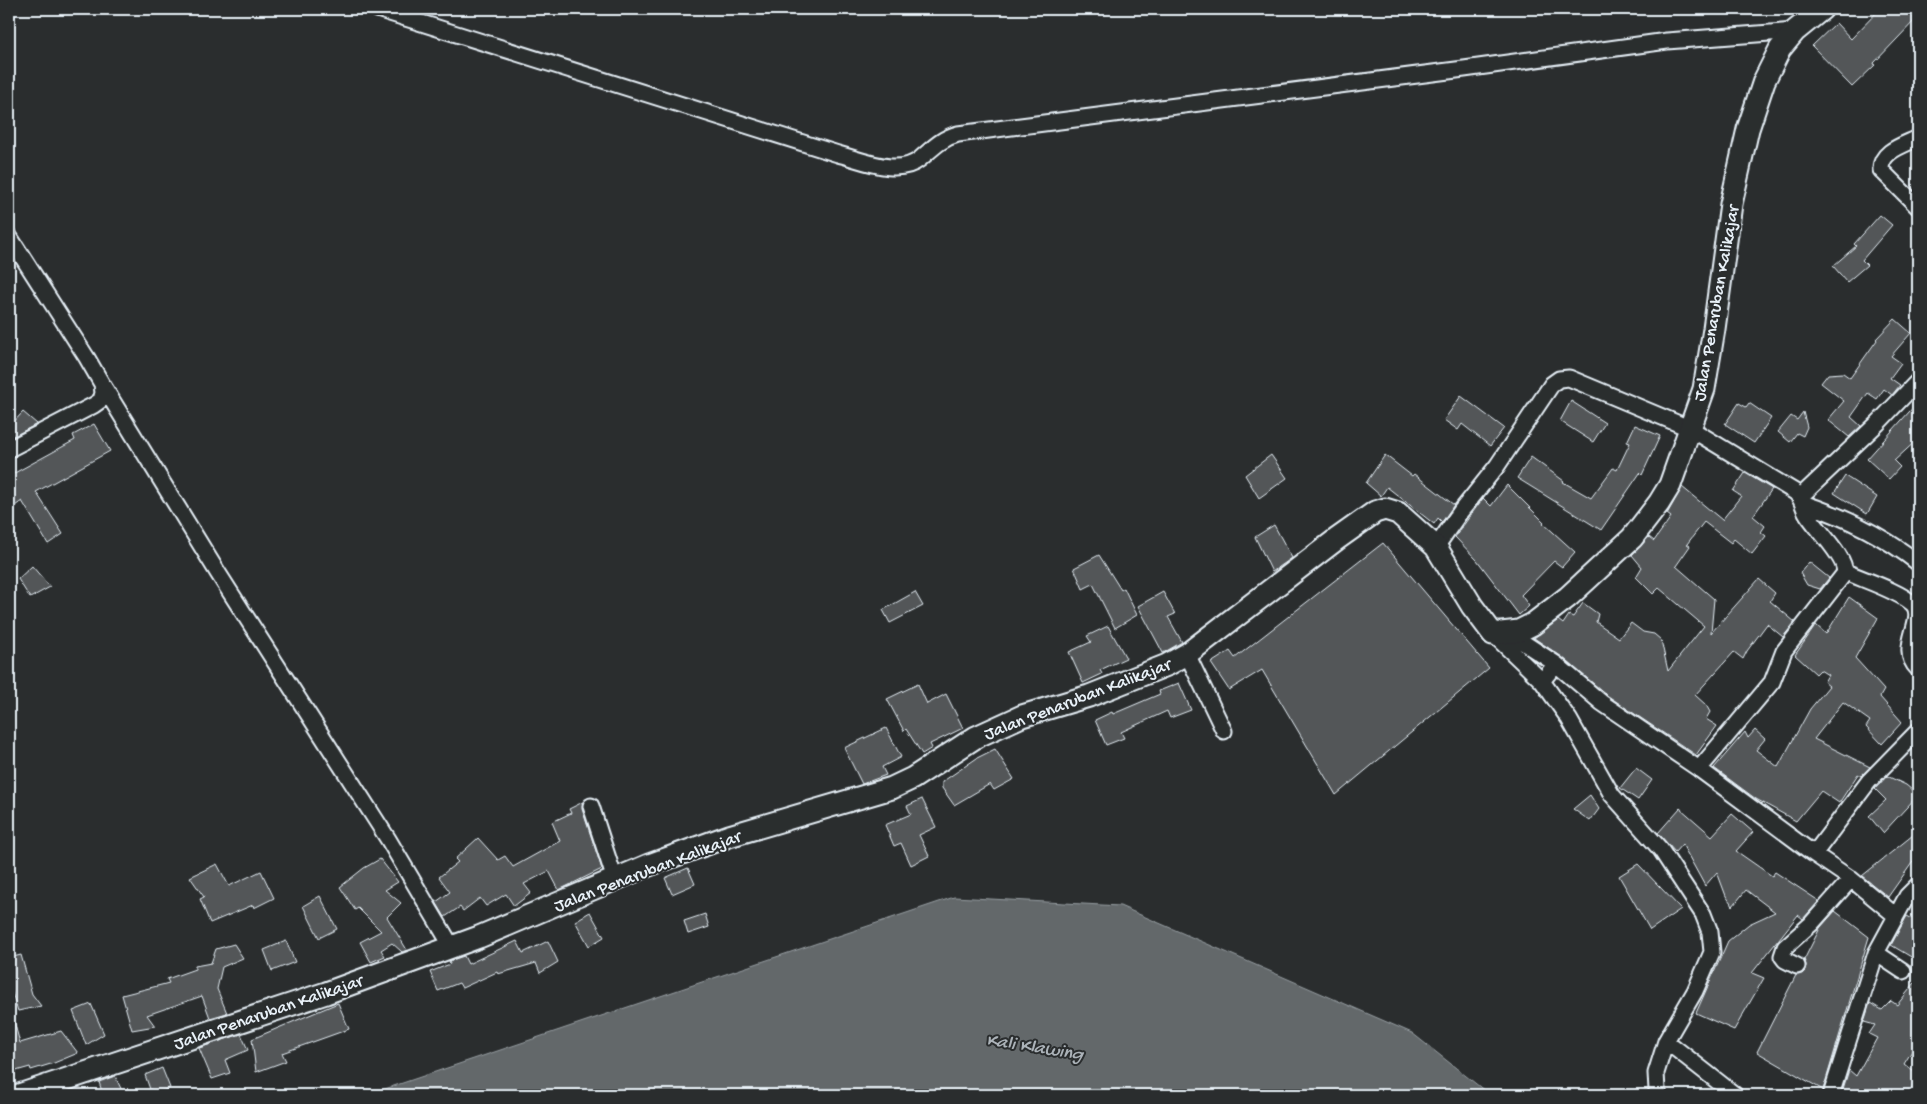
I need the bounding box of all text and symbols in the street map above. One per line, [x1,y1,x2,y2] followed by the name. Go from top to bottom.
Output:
[1690,202,1745,403] street label: Jalan Penaruban Kalikajar
[981,654,1176,746] street label: Jalan Penaruban Kalikajar
[551,826,746,918] street label: Jalan Penaruban Kalikajar
[172,971,368,1056] street label: Jalan Penaruban Kalikajar
[984,1029,1086,1068] water label: Kali Klawing

